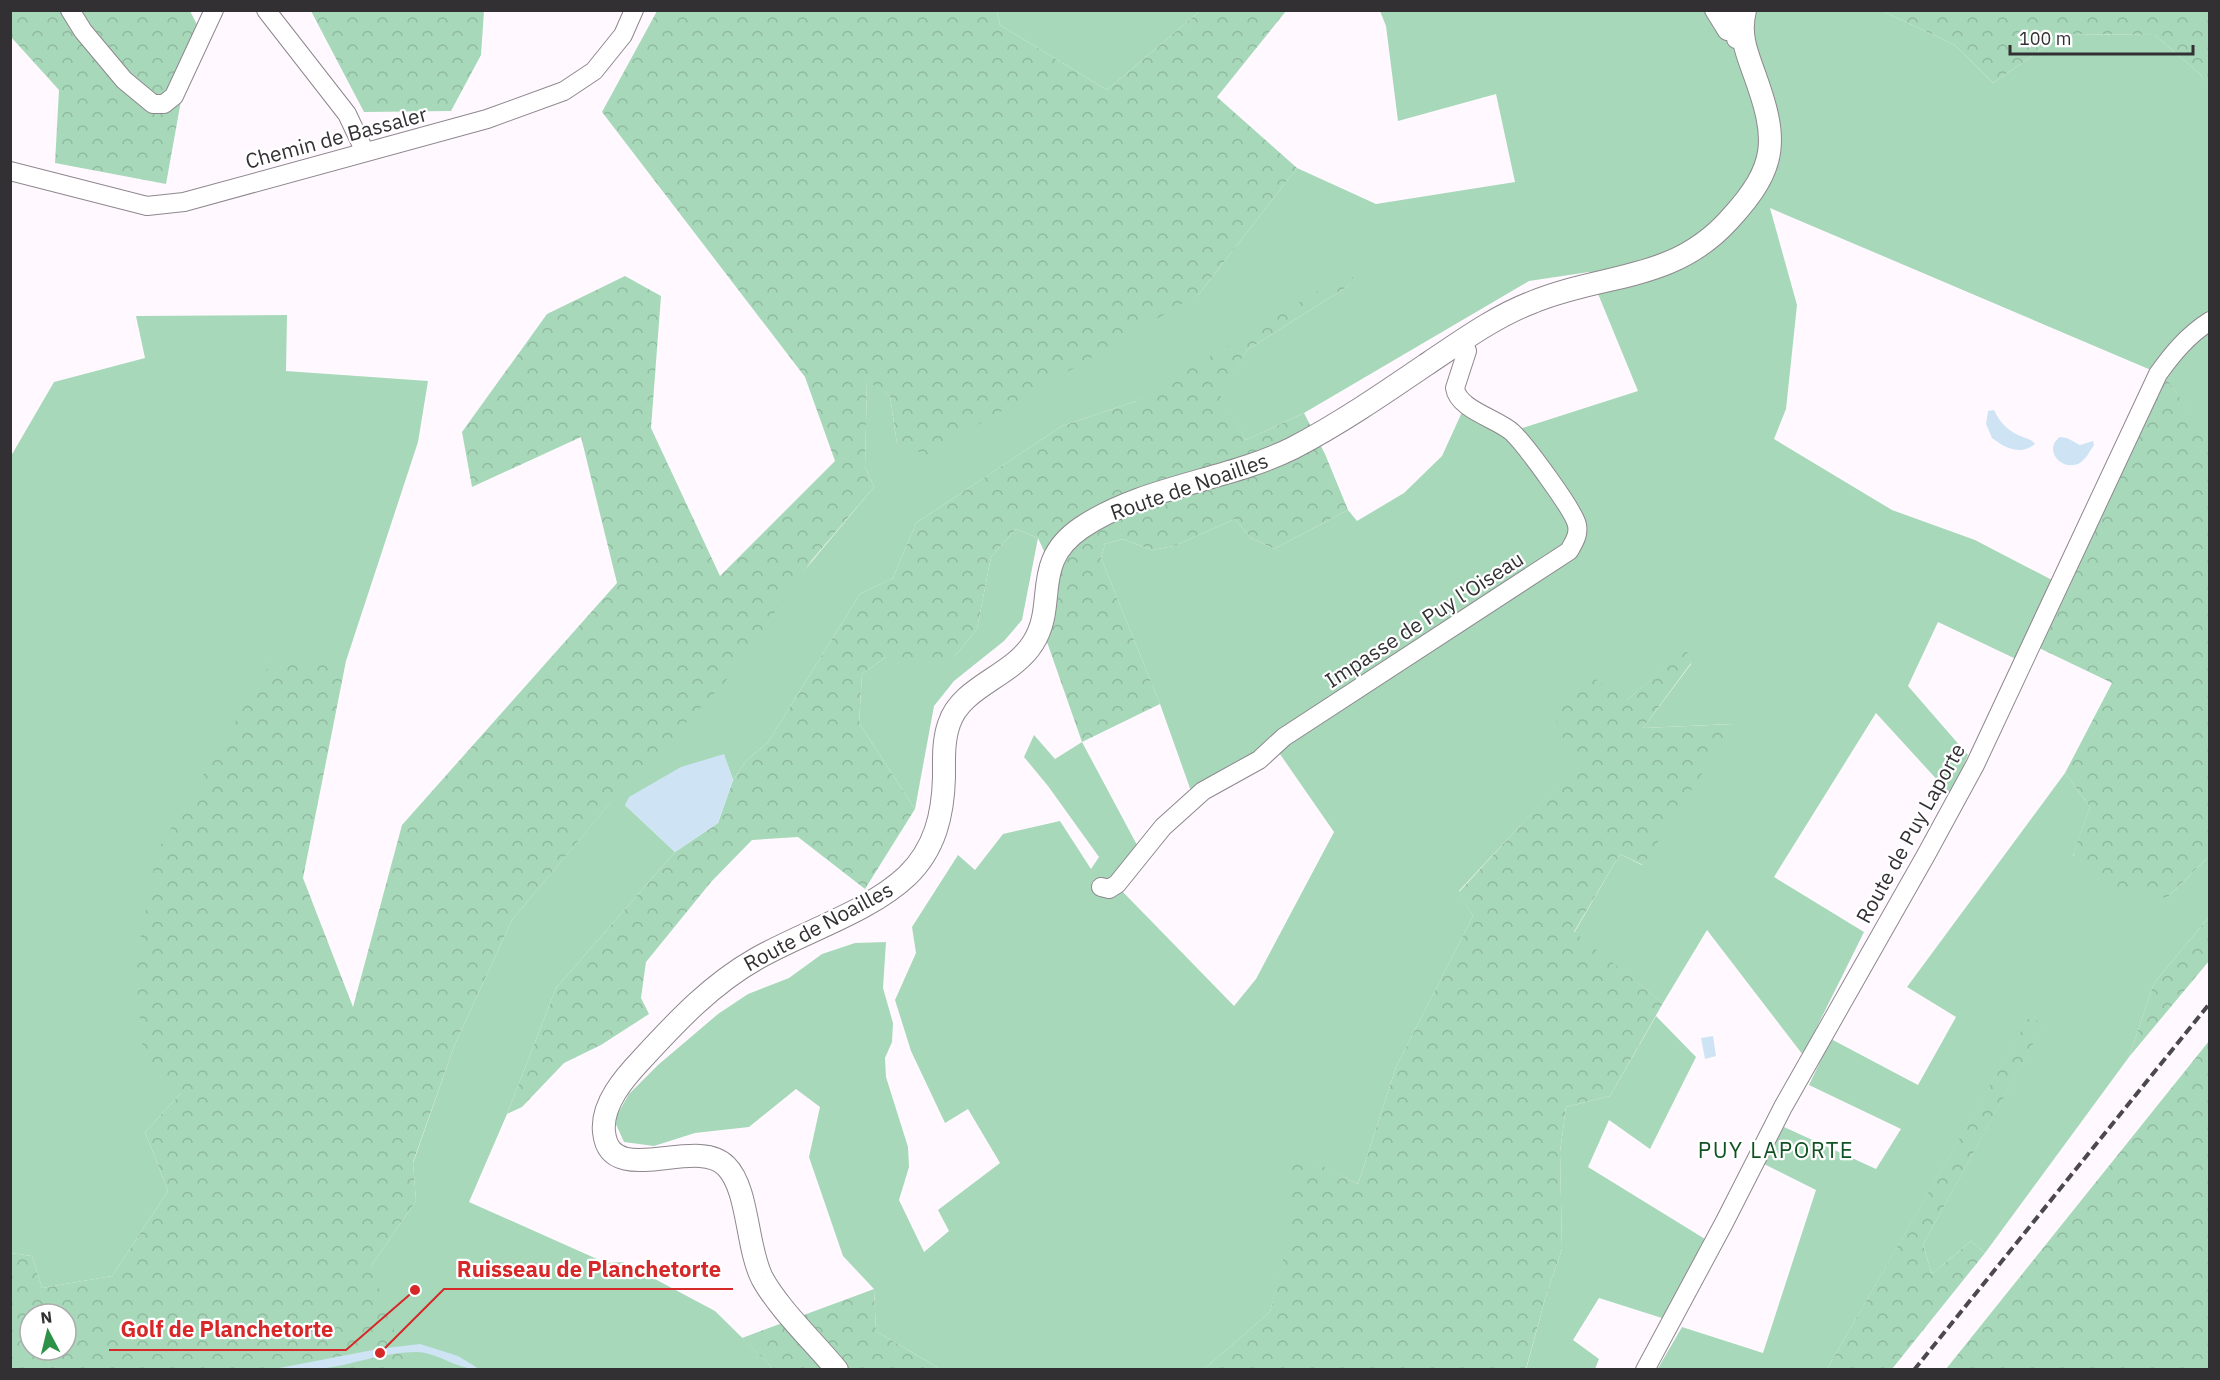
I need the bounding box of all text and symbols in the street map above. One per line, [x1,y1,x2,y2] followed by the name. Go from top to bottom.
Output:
[2010,18,2193,56] scale bar
[2019,27,2071,50] text: 100 m
[242,99,430,175] street label: Chemin de Bassaler
[1106,446,1272,526] street label: Route de Noailles
[1319,544,1529,694] street label: Impasse de Puy l'Oiseau
[1849,738,1971,928] street label: Route de Puy Laporte
[738,875,898,977] street label: Route de Noailles
[1698,1135,1854,1164] district label: PUY LAPORTE
[444,1249,733,1289] callout: Ruisseau de Planchetorte
[457,1254,721,1283] text: Ruisseau de Planchetorte
[18,1302,78,1362] north arrow
[39,1306,53,1328] text: N
[109,1310,346,1350] callout: Golf de Planchetorte
[121,1314,333,1343] text: Golf de Planchetorte

